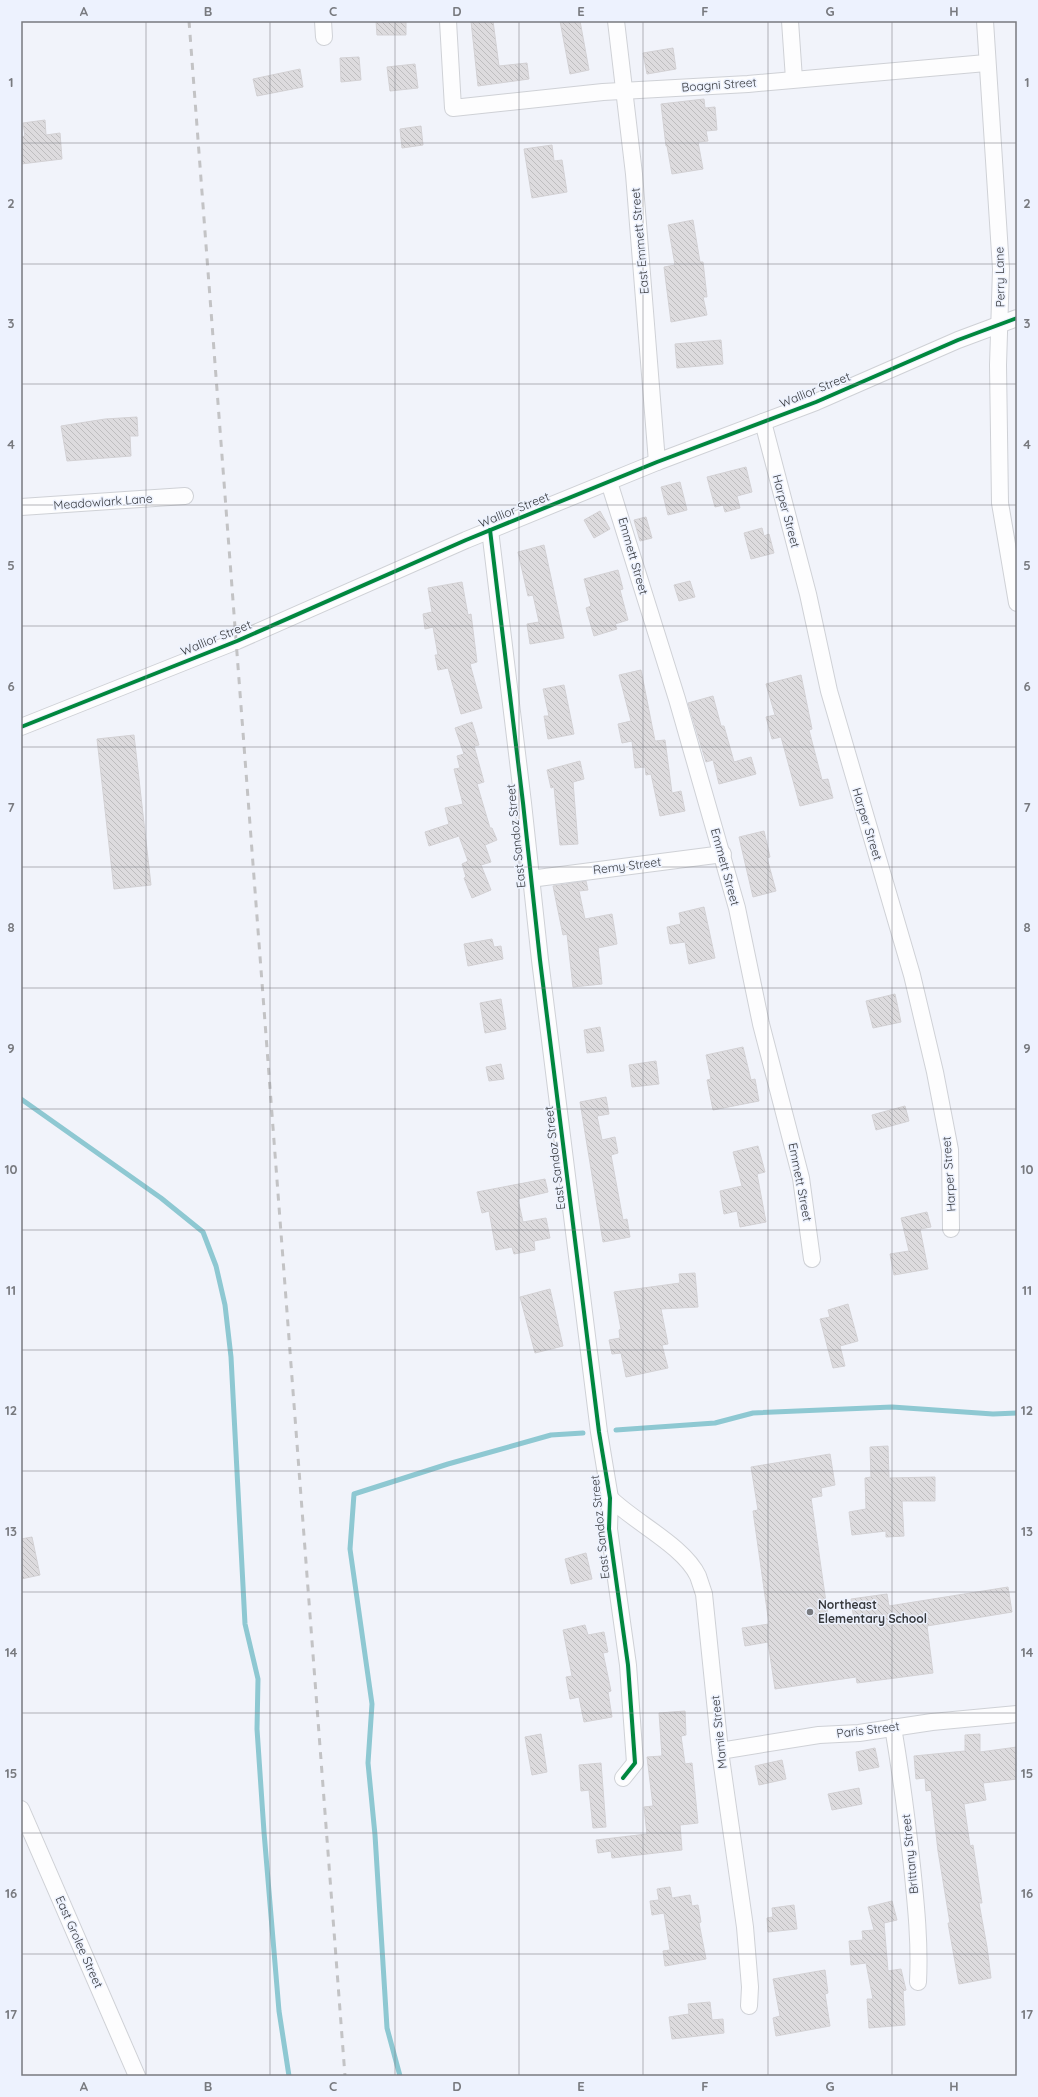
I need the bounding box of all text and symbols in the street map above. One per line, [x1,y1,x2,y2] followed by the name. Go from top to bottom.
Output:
[80,3,89,19] text: A
[204,3,212,19] text: B
[329,3,337,19] text: C
[452,3,462,19] text: D
[577,3,585,19] text: E
[701,3,709,19] text: F
[825,3,835,19] text: G
[949,3,959,19] text: H
[8,74,14,90] text: 1
[681,74,757,95] street label: Boagni Street
[1024,74,1030,90] text: 1
[627,187,652,295] street label: East Emmett Street
[7,195,15,211] text: 2
[1023,195,1031,211] text: 2
[991,246,1008,307] street label: Perry Lane
[8,315,15,331] text: 3
[1024,315,1031,331] text: 3
[777,369,852,410] street label: Wallior Street
[7,436,15,452] text: 4
[1023,436,1031,452] text: 4
[769,473,803,549] street label: Harper Street
[476,489,551,530] street label: Wallior Street
[53,491,153,512] street label: Meadowlark Lane
[615,515,652,596] street label: Emmett Street
[7,557,15,573] text: 5
[1023,557,1031,573] text: 5
[178,617,253,658] street label: Wallior Street
[7,678,15,694] text: 6
[1023,678,1031,694] text: 6
[503,783,528,889] street label: East Sandoz Street
[849,786,886,862] street label: Harper Street
[7,799,15,815] text: 7
[1023,799,1031,815] text: 7
[708,826,743,907] street label: Emmett Street
[592,854,662,877] street label: Remy Street
[7,919,15,935] text: 8
[1023,919,1031,935] text: 8
[7,1040,15,1056] text: 9
[1023,1040,1031,1056] text: 9
[541,1105,568,1211] street label: East Sandoz Street
[938,1136,959,1212] street label: Harper Street
[786,1141,815,1222] street label: Emmett Street
[4,1161,18,1177] text: 10
[1020,1161,1034,1177] text: 10
[6,1282,16,1298] text: 11
[1022,1282,1032,1298] text: 11
[5,1402,17,1418] text: 12
[1021,1402,1033,1418] text: 12
[587,1474,612,1580] street label: East Sandoz Street
[5,1523,17,1539] text: 13
[1021,1523,1033,1539] text: 13
[818,1597,927,1626] place label: Northeast Elementary School
[805,1607,815,1617] marker: Northeast Elementary School
[5,1644,18,1660] text: 14
[1021,1644,1034,1660] text: 14
[707,1695,730,1769] street label: Mamie Street
[836,1718,900,1741] street label: Paris Street
[5,1765,17,1781] text: 15
[1021,1765,1033,1781] text: 15
[898,1813,921,1895] street label: Brittany Street
[5,1885,17,1901] text: 16
[1021,1885,1033,1901] text: 16
[52,1893,106,1990] street label: East Grolee Street
[5,2006,17,2022] text: 17
[1021,2006,1033,2022] text: 17
[80,2078,89,2094] text: A
[204,2078,212,2094] text: B
[329,2078,337,2094] text: C
[452,2078,462,2094] text: D
[577,2078,585,2094] text: E
[701,2078,709,2094] text: F
[825,2078,835,2094] text: G
[949,2078,959,2094] text: H

